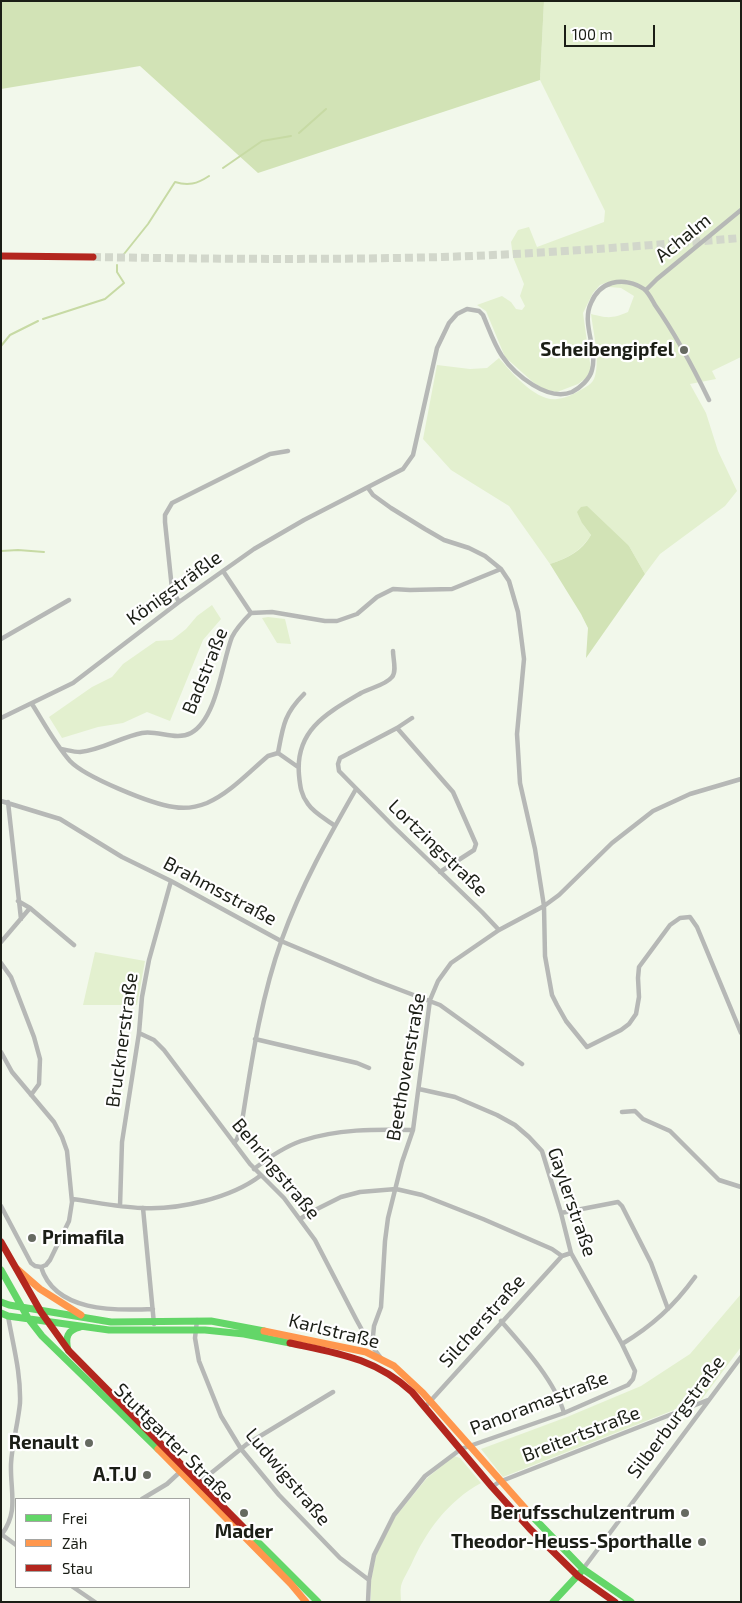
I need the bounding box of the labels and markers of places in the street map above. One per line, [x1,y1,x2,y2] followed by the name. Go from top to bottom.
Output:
[540,339,674,361] place label: Scheibengipfel
[678,344,690,356] marker: Scheibengipfel
[42,1227,124,1249] place label: Primafila
[26,1232,38,1244] marker: Primafila
[9,1432,79,1454] place label: Renault
[83,1437,95,1449] marker: Renault
[93,1464,137,1486] place label: A.T.U
[141,1469,153,1481] marker: A.T.U
[490,1502,675,1524] place label: Berufsschulzentrum
[238,1507,250,1519] marker: Mader
[679,1507,691,1519] marker: Berufsschulzentrum
[215,1521,273,1543] place label: Mader
[451,1531,692,1553] place label: Theodor-Heuss-Sporthalle
[696,1536,708,1548] marker: Theodor-Heuss-Sporthalle

